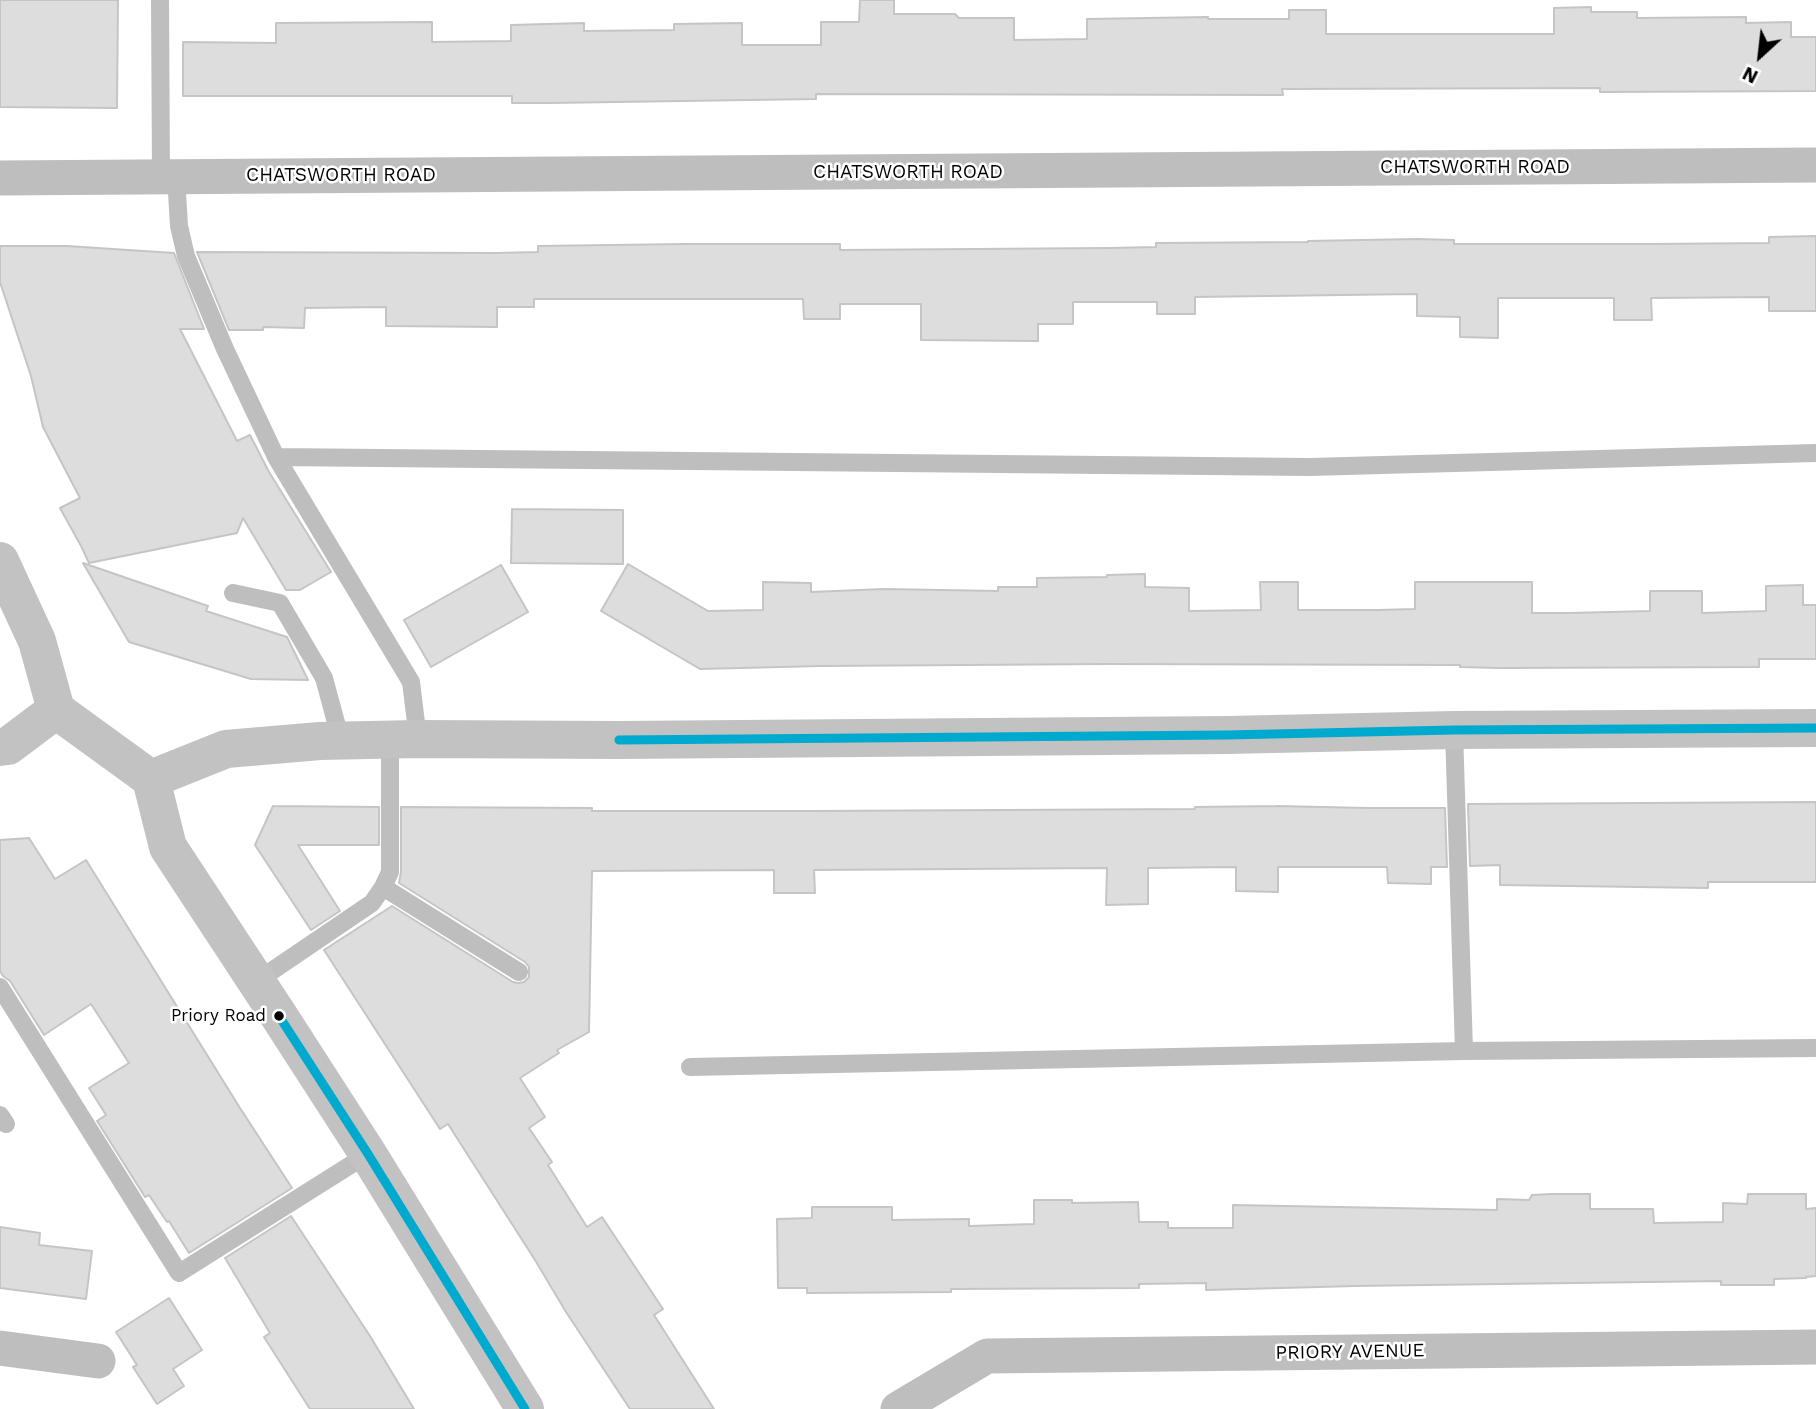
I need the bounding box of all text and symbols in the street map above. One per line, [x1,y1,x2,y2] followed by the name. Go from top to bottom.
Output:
[1725,21,1795,91] north arrow
[1739,62,1762,89] text: N
[1380,156,1570,178] street label: CHATSWORTH ROAD
[813,161,1003,183] street label: CHATSWORTH ROAD
[246,164,436,186] street label: CHATSWORTH ROAD
[171,1006,266,1026] place label: Priory Road
[272,1009,286,1023] marker: Priory Road
[1275,1339,1425,1365] street label: PRIORY AVENUE

